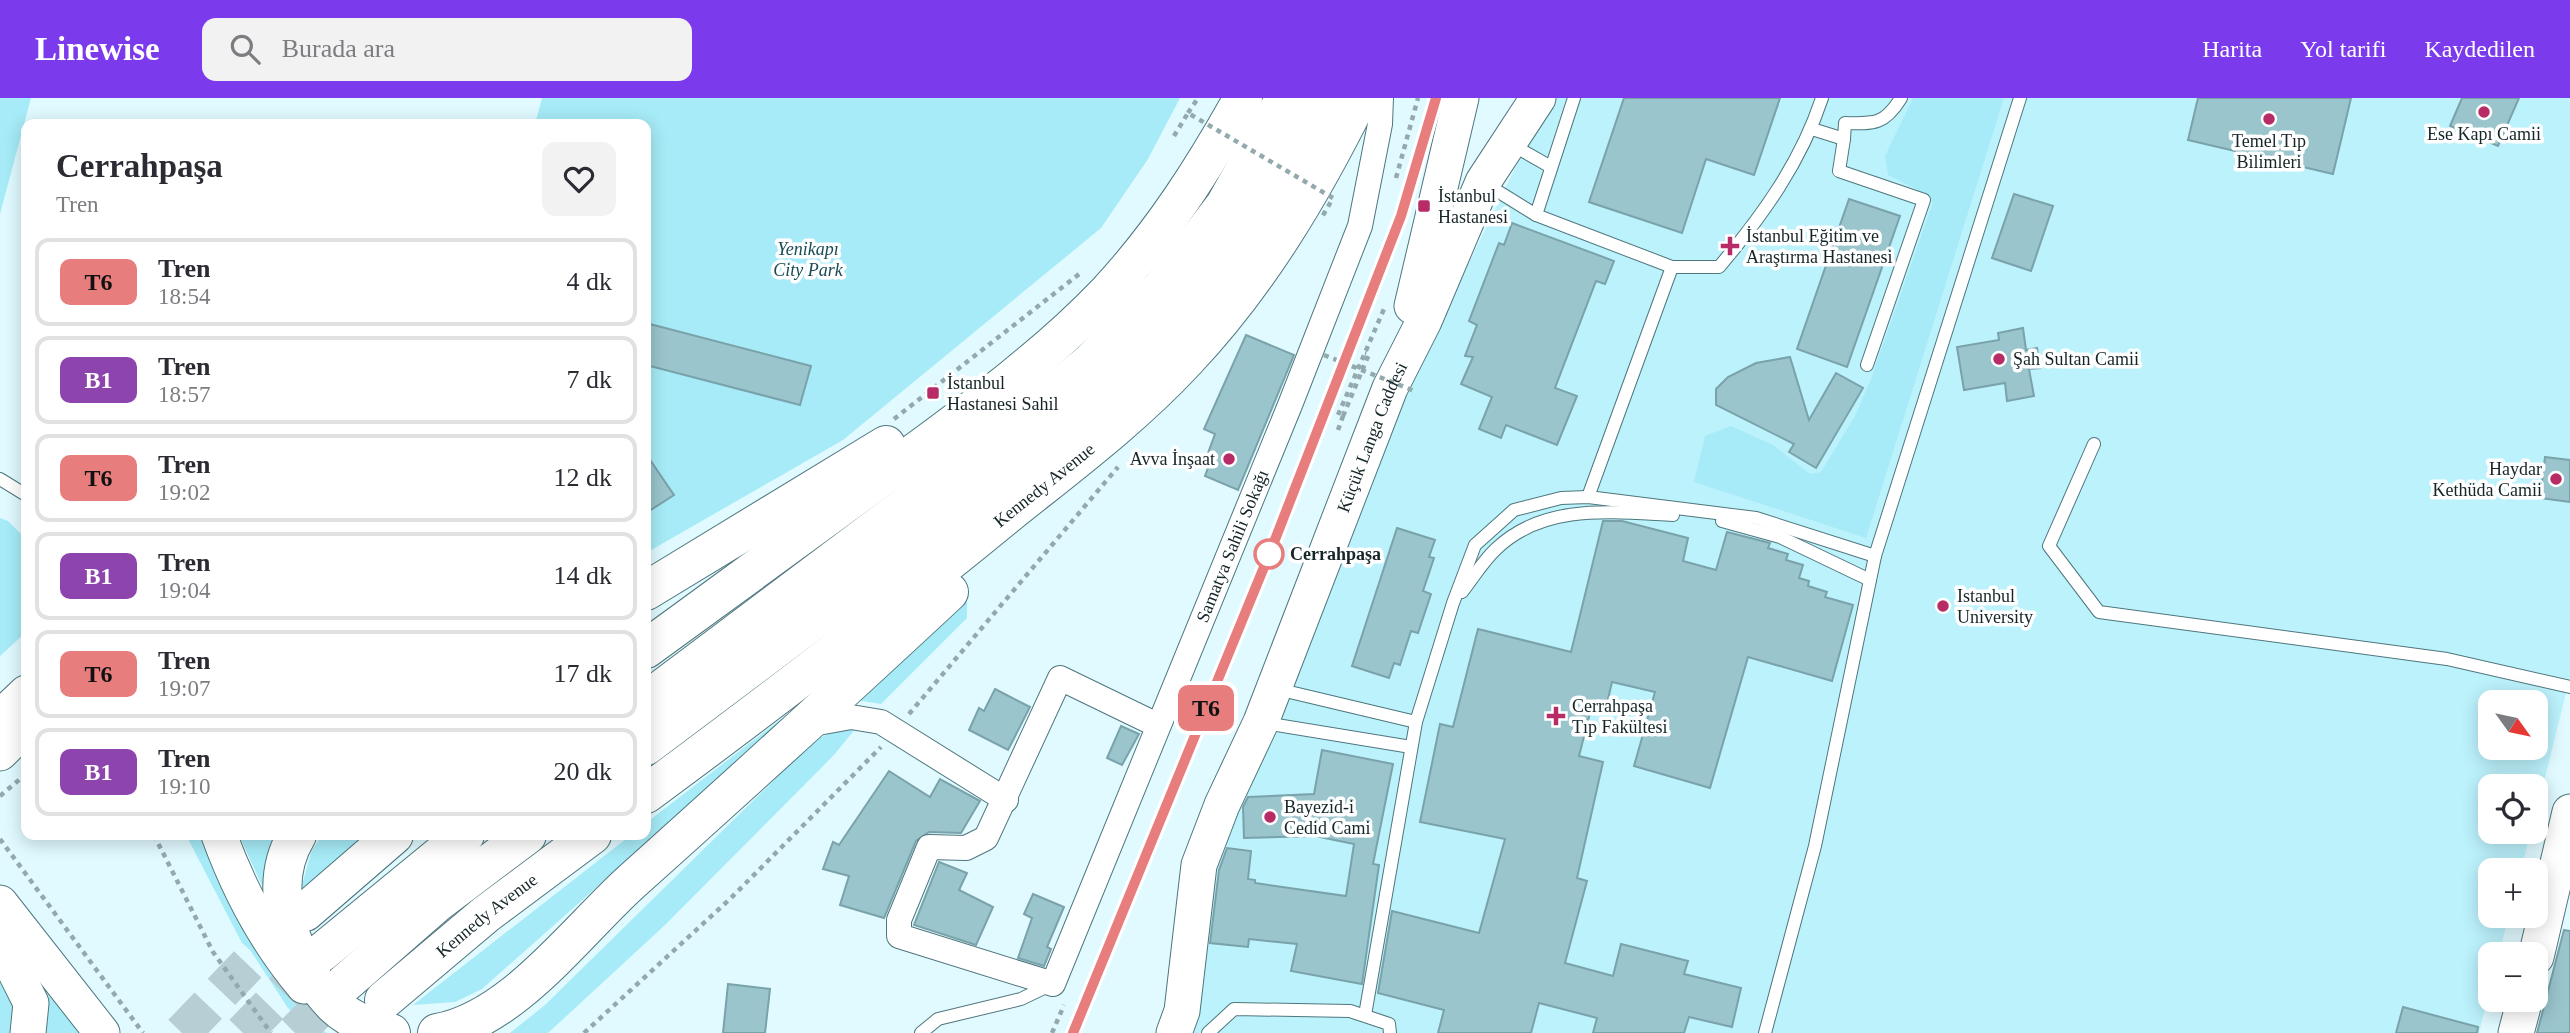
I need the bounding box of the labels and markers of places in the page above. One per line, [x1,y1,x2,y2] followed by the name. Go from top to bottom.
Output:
[2476,104,2492,120] marker: Ese Kapı Camii
[2261,111,2277,127] marker: Temel Tıp Bilimleri
[2427,124,2541,144] place label: Ese Kapı Camii
[2232,131,2306,172] place label: Temel Tıp Bilimleri
[1438,186,1508,227] place label: İstanbul Hastanesi
[1416,198,1432,214] marker: İstanbul Hastanesi
[1746,226,1892,267] place label: İstanbul Eğitim ve Araştırma Hastanesi
[1720,236,1740,256] marker: İstanbul Eğitim ve Araştırma Hastanesi
[2013,349,2139,369] place label: Şah Sultan Camii
[1991,351,2007,367] marker: Şah Sultan Camii
[947,373,1058,414] place label: İstanbul Hastanesi Sahil
[925,385,941,401] marker: İstanbul Hastanesi Sahil
[1130,449,1215,469] place label: Avva İnşaat
[1221,451,1237,467] marker: Avva İnşaat
[2433,459,2542,500] place label: Haydar Kethüda Camii
[2548,471,2564,487] marker: Haydar Kethüda Camii
[1254,539,1284,569] marker: Cerrahpaşa
[1290,544,1381,564] place label: Cerrahpaşa
[1957,586,2033,627] place label: Istanbul University
[1935,598,1951,614] marker: Istanbul University
[1572,696,1668,737] place label: Cerrahpaşa Tıp Fakültesi
[1546,706,1566,726] marker: Cerrahpaşa Tıp Fakültesi
[1284,797,1371,838] place label: Bayezid-i Cedid Cami
[1262,809,1278,825] marker: Bayezid-i Cedid Cami

